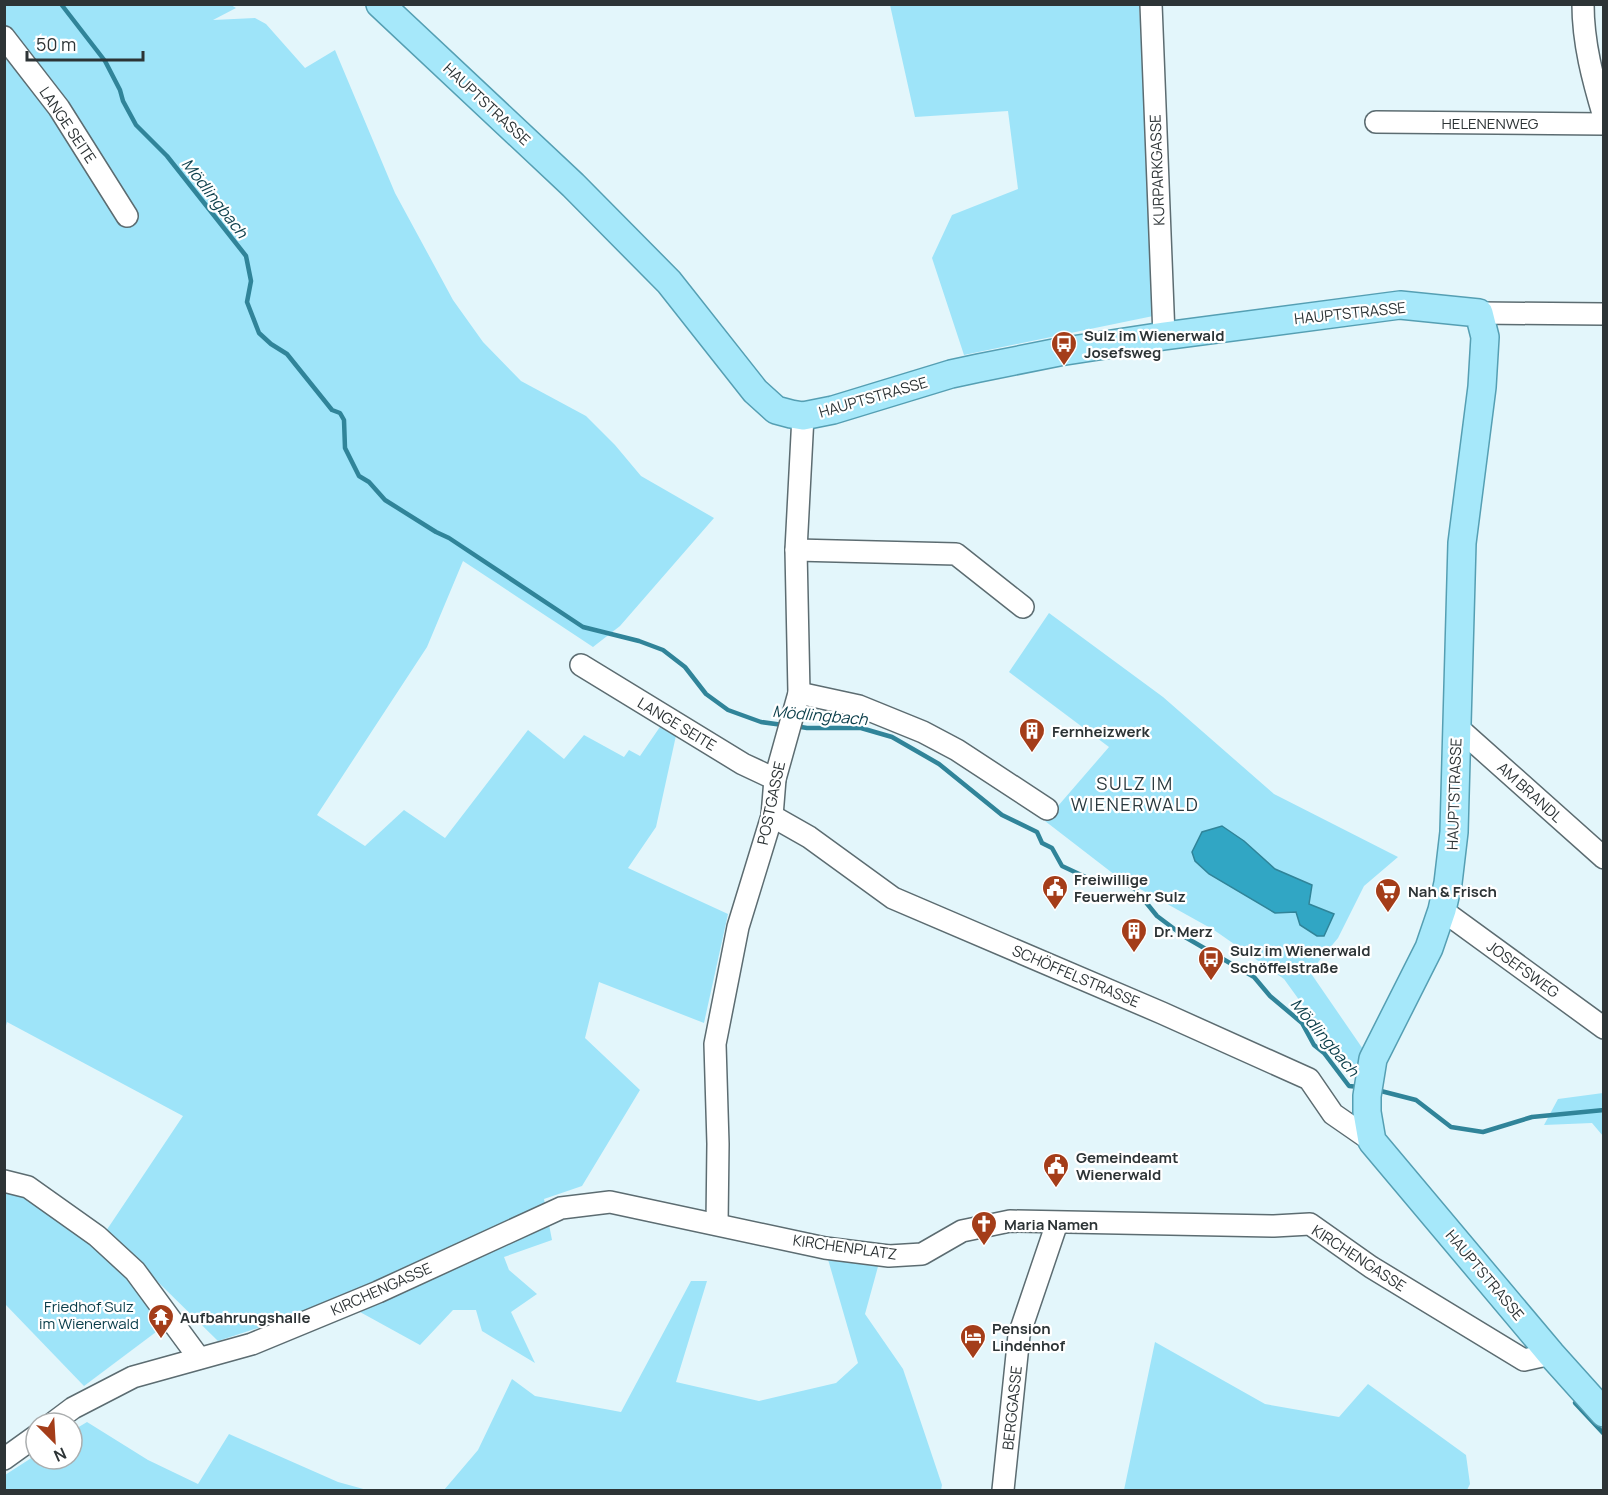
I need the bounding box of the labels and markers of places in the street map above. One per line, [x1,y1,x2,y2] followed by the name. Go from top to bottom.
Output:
[1084,325,1224,363] place label: Sulz im Wienerwald Josefsweg
[1049,329,1079,367] bus stop icon: Sulz im Wienerwald Josefsweg
[1017,716,1047,754] building icon: Fernheizwerk
[1052,721,1150,742] place label: Fernheizwerk
[1074,869,1186,907] place label: Freiwillige Feuerwehr Sulz
[1040,873,1070,911] public building icon: Freiwillige Feuerwehr Sulz
[1373,876,1403,914] supermarket icon: Nah & Frisch
[1408,881,1497,902] place label: Nah & Frisch
[1119,916,1149,954] building icon: Dr. Merz
[1154,921,1213,942] place label: Dr. Merz
[1230,940,1370,978] place label: Sulz im Wienerwald Schöffelstraße
[1196,944,1226,982] bus stop icon: Sulz im Wienerwald Schöffelstraße
[1076,1147,1178,1185] place label: Gemeindeamt Wienerwald
[1041,1151,1071,1189] public building icon: Gemeindeamt Wienerwald
[969,1209,999,1247] church icon: Maria Namen
[1004,1214,1098,1235] place label: Maria Namen
[146,1302,176,1340] temple icon: Aufbahrungshalle
[180,1307,310,1328] place label: Aufbahrungshalle
[992,1318,1066,1356] place label: Pension Lindenhof
[958,1322,988,1360] hotel icon: Pension Lindenhof

